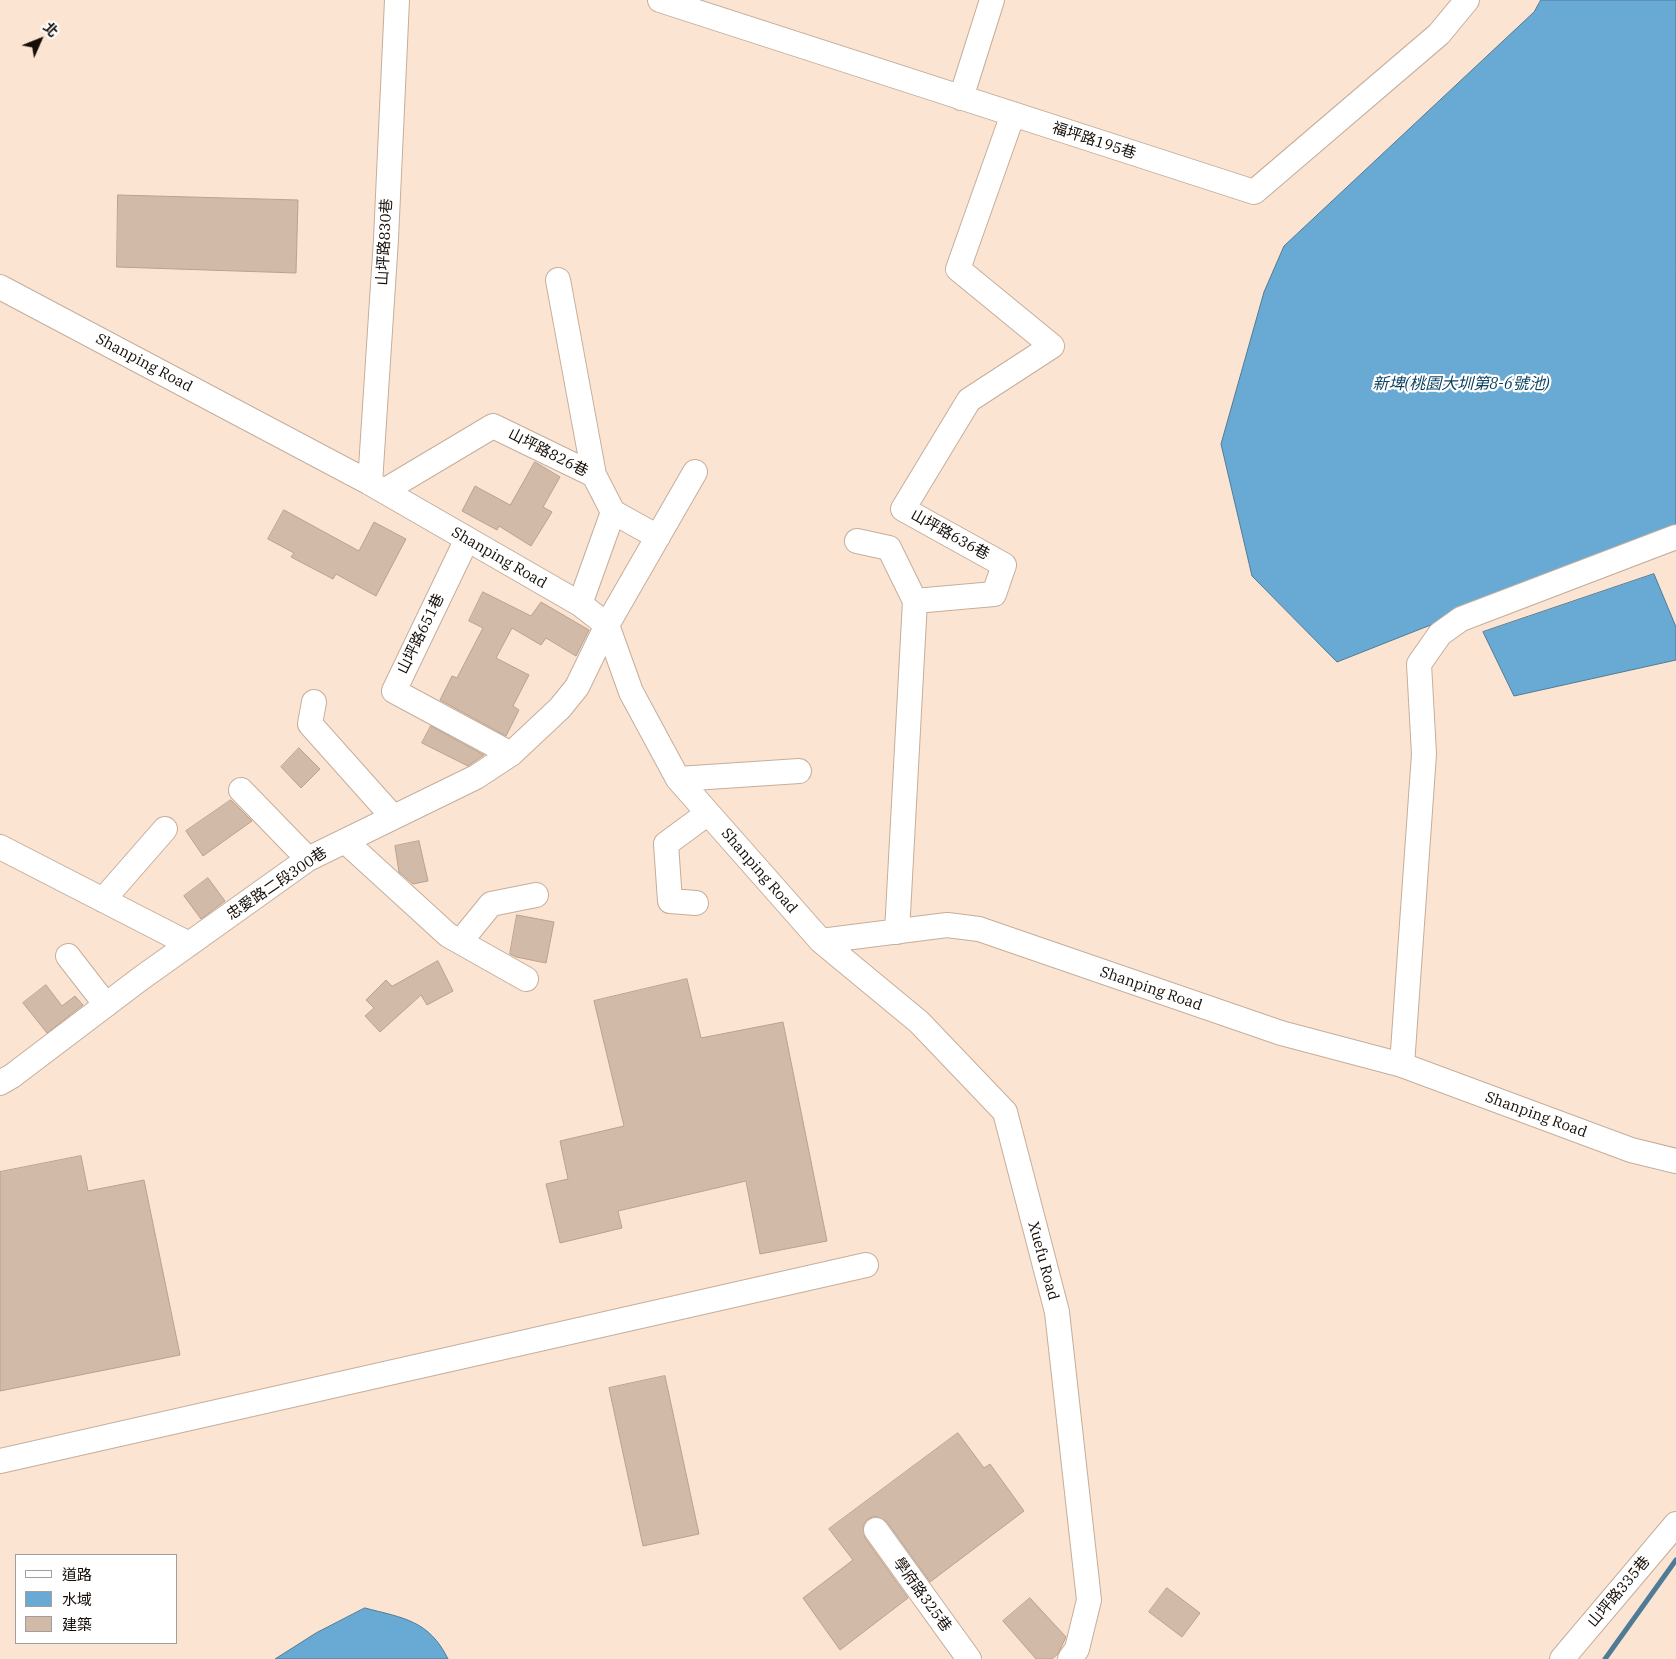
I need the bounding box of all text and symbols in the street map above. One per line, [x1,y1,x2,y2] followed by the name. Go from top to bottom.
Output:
[15,15,65,65] north arrow
[39,18,62,41] text: 北
[1050,119,1138,163] street label: 福坪路195巷
[374,198,396,286] street label: 山坪路830巷
[93,330,195,396] street label: Shanping Road
[1373,374,1549,394] water label: 新埤(桃園大圳第8-6號池)
[505,425,591,481] street label: 山坪路826巷
[908,506,992,564] street label: 山坪路636巷
[448,523,550,593] street label: Shanping Road
[394,591,448,677] street label: 山坪路651巷
[717,825,801,917] street label: Shanping Road
[223,844,331,924] street label: 忠愛路二段300巷
[1098,963,1204,1015] street label: Shanping Road
[1483,1088,1589,1142] street label: Shanping Road
[1024,1220,1062,1302] street label: Xuefu Road
[1584,1553,1654,1631] street label: 山坪路335巷
[15,1554,178,1644] legend
[889,1555,955,1635] street label: 學府路325巷
[62,1565,92,1584] text: 道路
[62,1590,92,1609] text: 水域
[62,1615,92,1634] text: 建築

